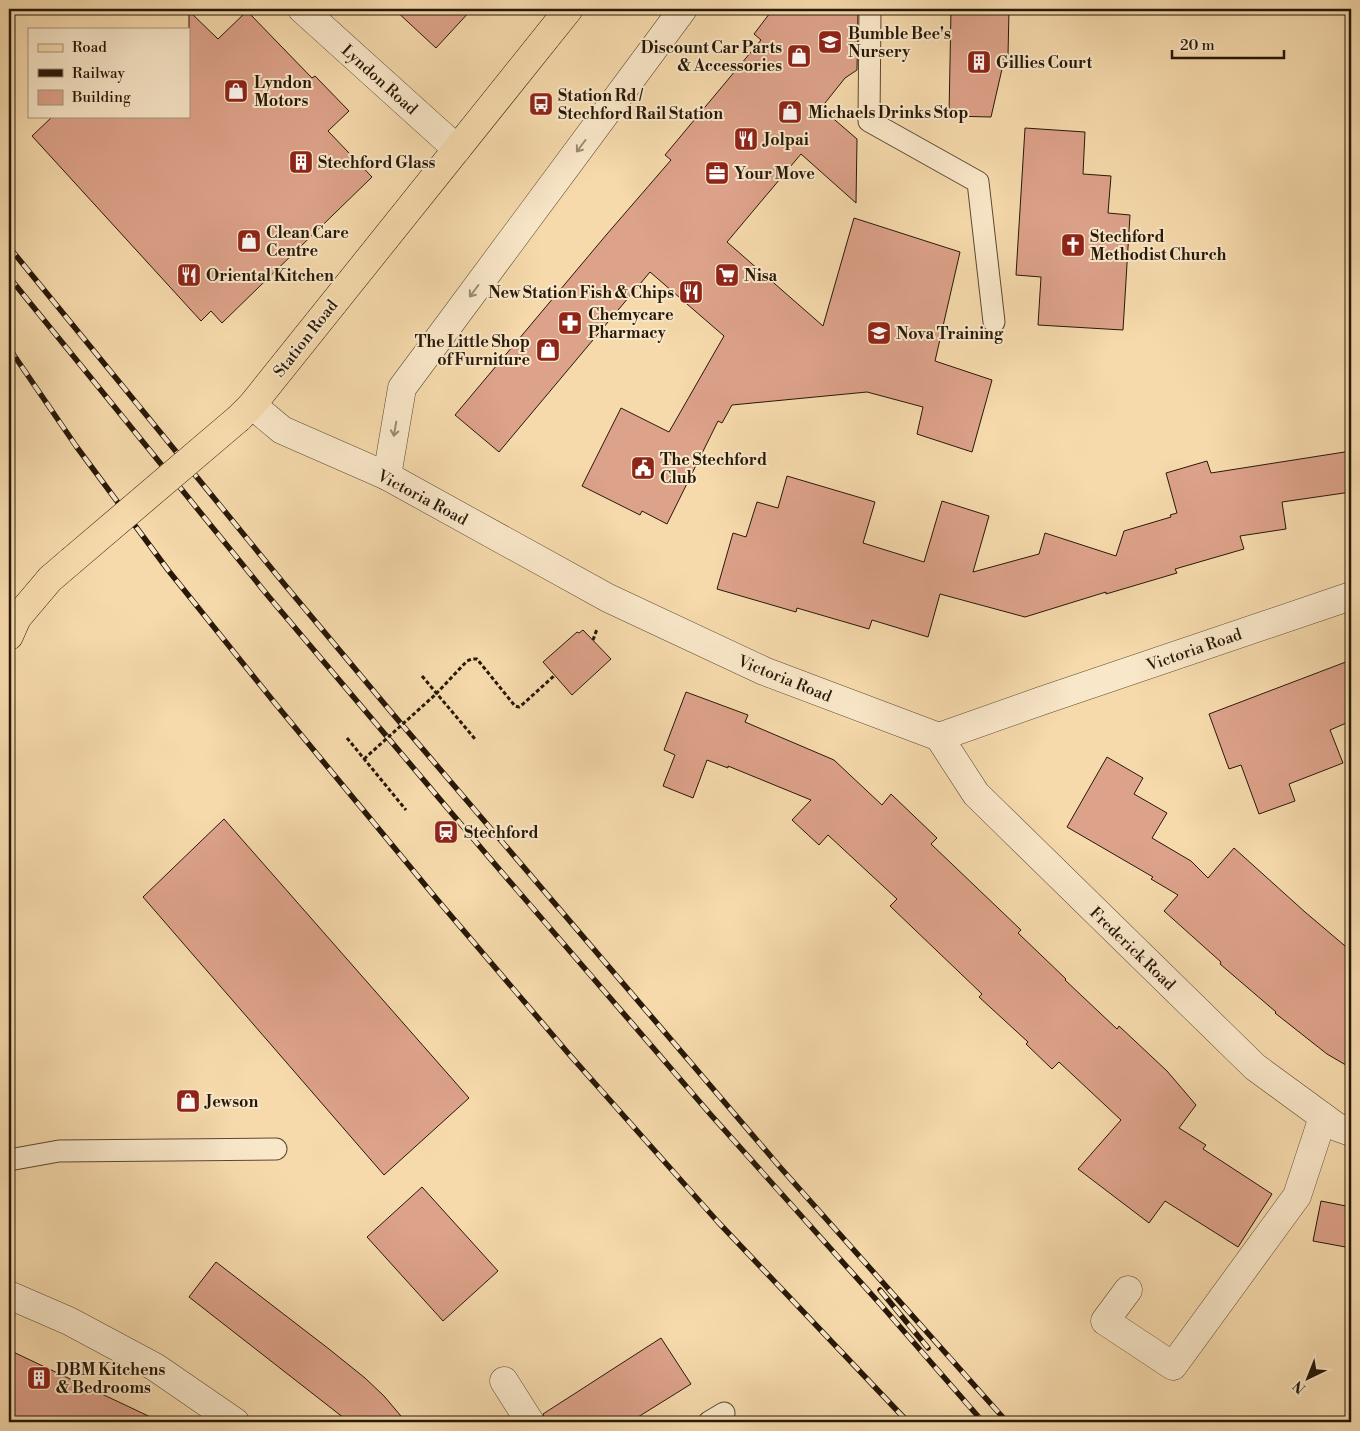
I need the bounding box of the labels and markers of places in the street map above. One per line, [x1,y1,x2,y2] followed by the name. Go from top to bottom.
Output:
[848,24,951,62] place label: Bumble Bee's Nursery
[817,29,843,55] school or university icon: Bumble Bee's Nursery
[641,38,782,76] place label: Discount Car Parts & Accessories
[786,43,812,69] shop icon: Discount Car Parts & Accessories
[966,49,992,75] building icon: Gillies Court
[996,53,1092,73] place label: Gillies Court
[254,73,312,111] place label: Lyndon Motors
[223,78,249,104] shop icon: Lyndon Motors
[558,86,723,124] place label: Station Rd / Stechford Rail Station
[528,91,554,117] bus stop icon: Station Rd / Stechford Rail Station
[777,99,803,125] shop icon: Michaels Drinks Stop
[808,103,968,123] place label: Michaels Drinks Stop
[733,126,759,152] restaurant icon: Jolpai
[762,130,809,150] place label: Jolpai
[288,149,314,175] building icon: Stechford Glass
[318,153,436,173] place label: Stechford Glass
[704,160,730,186] office icon: Your Move
[734,164,815,184] place label: Your Move
[266,223,349,261] place label: Clean Care Centre
[1090,227,1227,265] place label: Stechford Methodist Church
[236,228,262,254] shop icon: Clean Care Centre
[1060,232,1086,258] church icon: Stechford Methodist Church
[176,262,202,288] restaurant icon: Oriental Kitchen
[714,262,740,288] supermarket icon: Nisa
[206,266,334,286] place label: Oriental Kitchen
[744,266,778,286] place label: Nisa
[678,279,704,305] restaurant icon: New Station Fish & Chips
[488,283,674,303] place label: New Station Fish & Chips
[588,305,674,343] place label: Chemycare Pharmacy
[557,310,583,336] pharmacy icon: Chemycare Pharmacy
[866,320,892,346] school or university icon: Nova Training
[896,324,1004,344] place label: Nova Training
[415,332,530,370] place label: The Little Shop of Furniture
[535,337,561,363] shop icon: The Little Shop of Furniture
[660,450,767,488] place label: The Stechford Club
[630,455,656,481] public building icon: The Stechford Club
[433,819,459,845] station icon: Stechford
[464,823,539,843] place label: Stechford
[175,1088,201,1114] shop icon: Jewson
[204,1092,258,1112] place label: Jewson
[56,1360,165,1398] place label: DBM Kitchens & Bedrooms
[26,1365,52,1391] building icon: DBM Kitchens & Bedrooms

